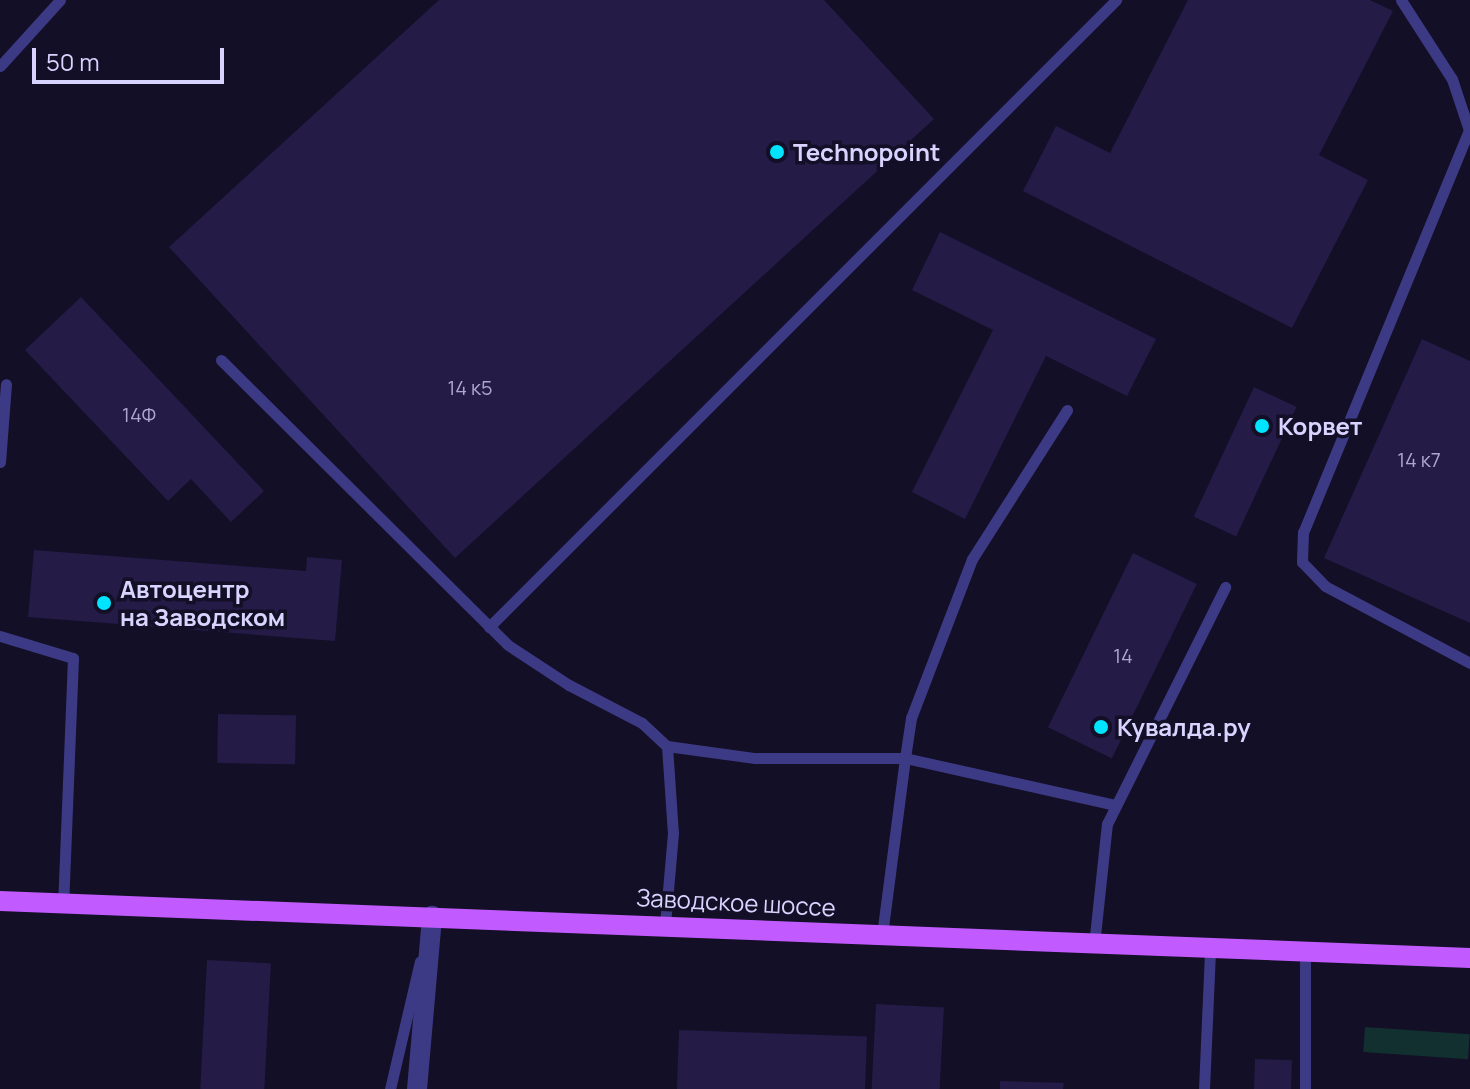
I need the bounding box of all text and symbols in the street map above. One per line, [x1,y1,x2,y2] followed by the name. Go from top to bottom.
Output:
[36,32,228,82] scale bar
[46,45,100,78] text: 50 m
[793,138,940,166] place label: Technopoint
[768,143,786,161] marker: Technopoint
[447,375,493,399] house number: 14 к5
[122,402,156,426] house number: 14Ф
[1278,412,1362,440] place label: Корвет
[1253,417,1271,435] marker: Корвет
[1397,447,1441,471] house number: 14 к7
[120,575,285,631] place label: Автоцентр на Заводском
[95,594,113,612] marker: Автоцентр на Заводском
[1113,643,1133,667] house number: 14
[1117,713,1251,741] place label: Кувалда.ру
[1092,718,1110,736] marker: Кувалда.ру
[636,882,836,922] street label: Заводское шоссе

